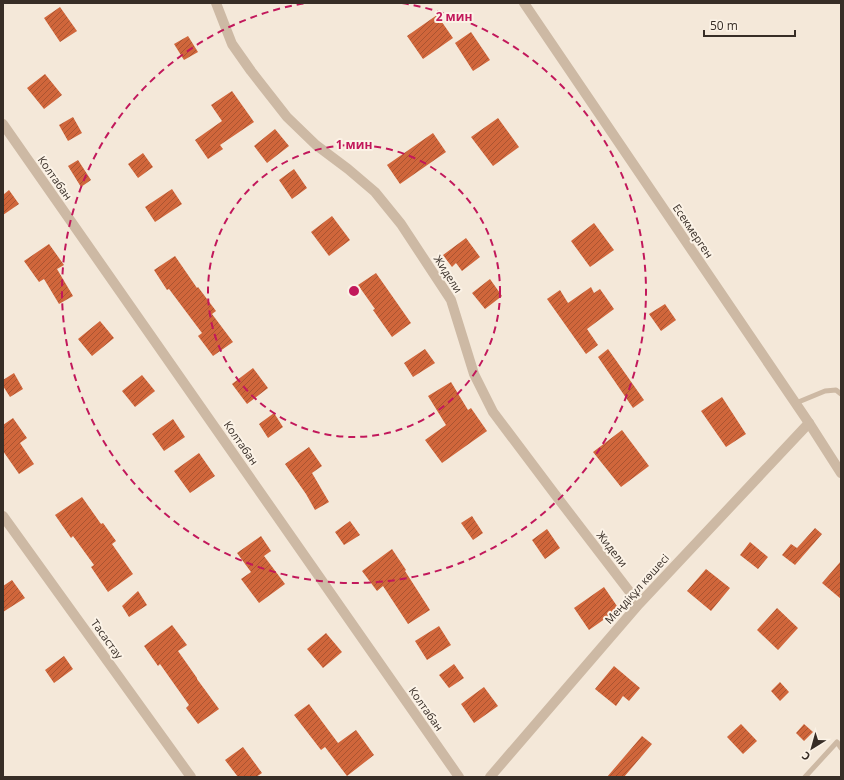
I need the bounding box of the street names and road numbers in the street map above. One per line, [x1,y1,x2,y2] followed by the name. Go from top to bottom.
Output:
[35,153,76,203] street label: Колтабан
[670,201,717,261] street label: Eсекмерген
[431,252,466,295] street label: Жидели
[221,418,262,468] street label: Колтабан
[594,528,631,570] street label: Жидели
[601,550,672,627] street label: Меңдіқұл көшесі
[88,616,127,662] street label: Тасастау
[406,684,447,734] street label: Колтабан

